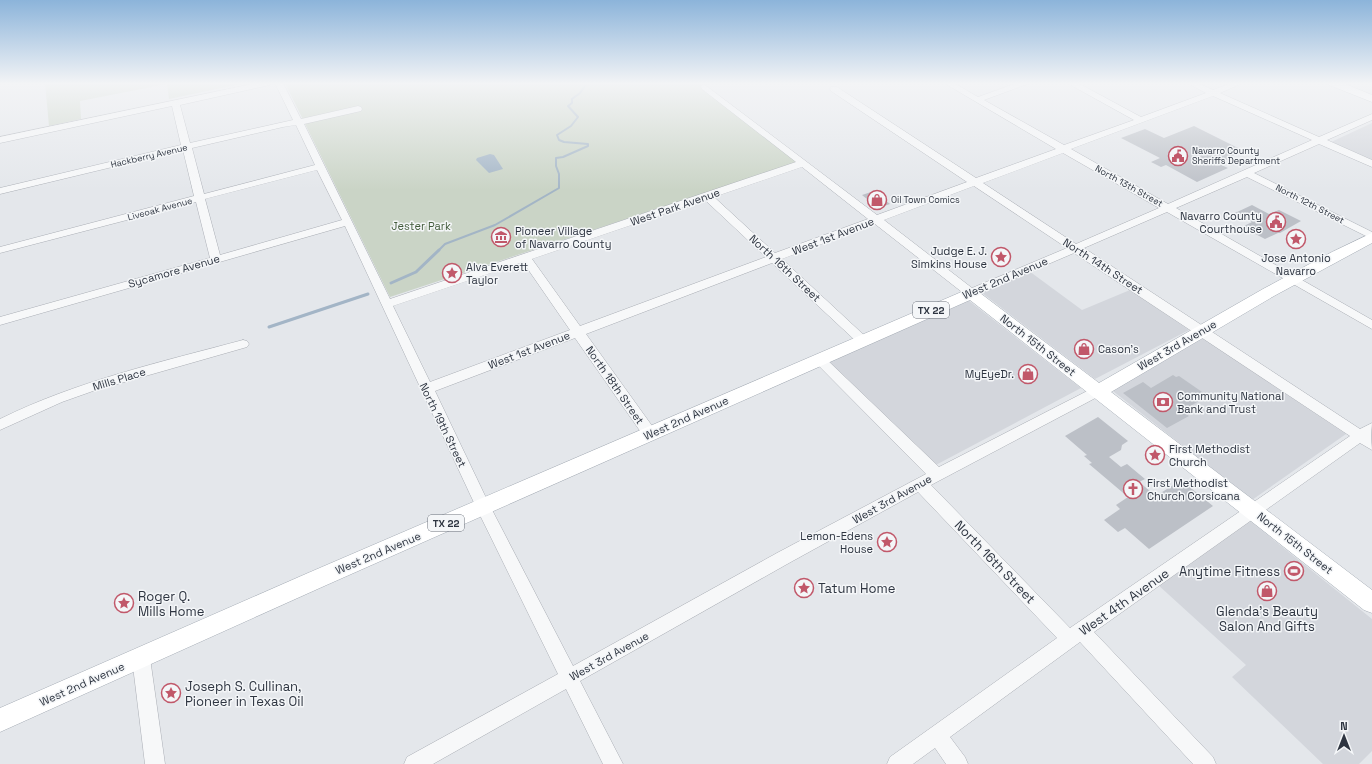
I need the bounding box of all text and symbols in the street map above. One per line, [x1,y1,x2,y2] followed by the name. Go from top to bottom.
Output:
[109,141,189,171] street label: Hackberry Avenue
[1167,145,1189,167] public building icon: Navarro County Sheriffs Department
[1192,145,1280,167] place label: Navarro County Sheriffs Department
[1093,162,1165,210] street label: North 13th Street
[1274,182,1346,226] street label: North 12th Street
[628,185,722,229] street label: West Park Avenue
[866,189,888,211] shop icon: Oil Town Comics
[891,194,960,206] place label: Oil Town Comics
[126,195,194,223] street label: Liveoak Avenue
[1180,209,1262,236] place label: Navarro County Courthouse
[1265,211,1287,233] public building icon: Navarro County Courthouse
[790,214,876,258] street label: West 1st Avenue
[391,219,451,233] park label: Jester Park
[515,224,611,251] place label: Pioneer Village of Navarro County
[490,226,512,248] museum icon: Pioneer Village of Navarro County
[1285,228,1307,250] place icon: Jose Antonio Navarro
[746,231,824,305] street label: North 16th Street
[1060,235,1146,297] street label: North 14th Street
[911,244,987,271] place label: Judge E. J. Simkins House
[990,246,1012,268] place icon: Judge E. J. Simkins House
[127,251,221,291] street label: Sycamore Avenue
[1261,251,1331,278] place label: Jose Antonio Navarro
[960,254,1050,302] street label: West 2nd Avenue
[466,260,528,287] place label: Alva Everett Taylor
[441,262,463,284] place icon: Alva Everett Taylor
[913,302,949,318] road number: TX 22
[997,311,1079,379] street label: North 15th Street
[1135,317,1219,373] street label: West 3rd Avenue
[486,328,572,372] street label: West 1st Avenue
[1073,338,1095,360] shop icon: Cason's
[1098,342,1139,356] place label: Cason's
[583,343,647,427] street label: North 18th Street
[1017,363,1039,385] shop icon: MyEyeDr.
[91,364,147,394] street label: Mills Place
[965,367,1014,381] place label: MyEyeDr.
[416,380,470,470] street label: North 19th Street
[1177,389,1284,416] place label: Community National Bank and Trust
[1152,391,1174,413] bank icon: Community National Bank and Trust
[641,393,731,443] street label: West 2nd Avenue
[1169,442,1250,469] place label: First Methodist Church
[1144,444,1166,466] place icon: First Methodist Church
[850,471,934,527] street label: West 3rd Avenue
[1147,476,1241,503] place label: First Methodist Church Corsicana
[1122,478,1144,500] church icon: First Methodist Church Corsicana
[1254,509,1336,577] street label: North 15th Street
[428,515,464,531] road number: TX 22
[951,517,1039,607] street label: North 16th Street
[333,529,423,577] street label: West 2nd Avenue
[800,529,873,556] place label: Lemon-Edens House
[876,531,898,553] place icon: Lemon-Edens House
[1283,560,1305,582] sports icon: Anytime Fitness
[1179,563,1280,580] place label: Anytime Fitness
[1076,565,1172,639] street label: West 4th Avenue
[793,577,815,599] place icon: Tatum Home
[818,580,895,597] place label: Tatum Home
[1256,580,1278,602] shop icon: Glenda's Beauty Salon And Gifts
[138,588,204,620] place label: Roger Q. Mills Home
[113,592,135,614] place icon: Roger Q. Mills Home
[1216,603,1318,635] place label: Glenda's Beauty Salon And Gifts
[567,628,651,684] street label: West 3rd Avenue
[37,659,127,709] street label: West 2nd Avenue
[185,678,304,710] place label: Joseph S. Cullinan, Pioneer in Texas Oil
[160,682,182,704] place icon: Joseph S. Cullinan, Pioneer in Texas Oil
[1324,716,1364,756] north arrow
[1340,719,1348,733] text: N

